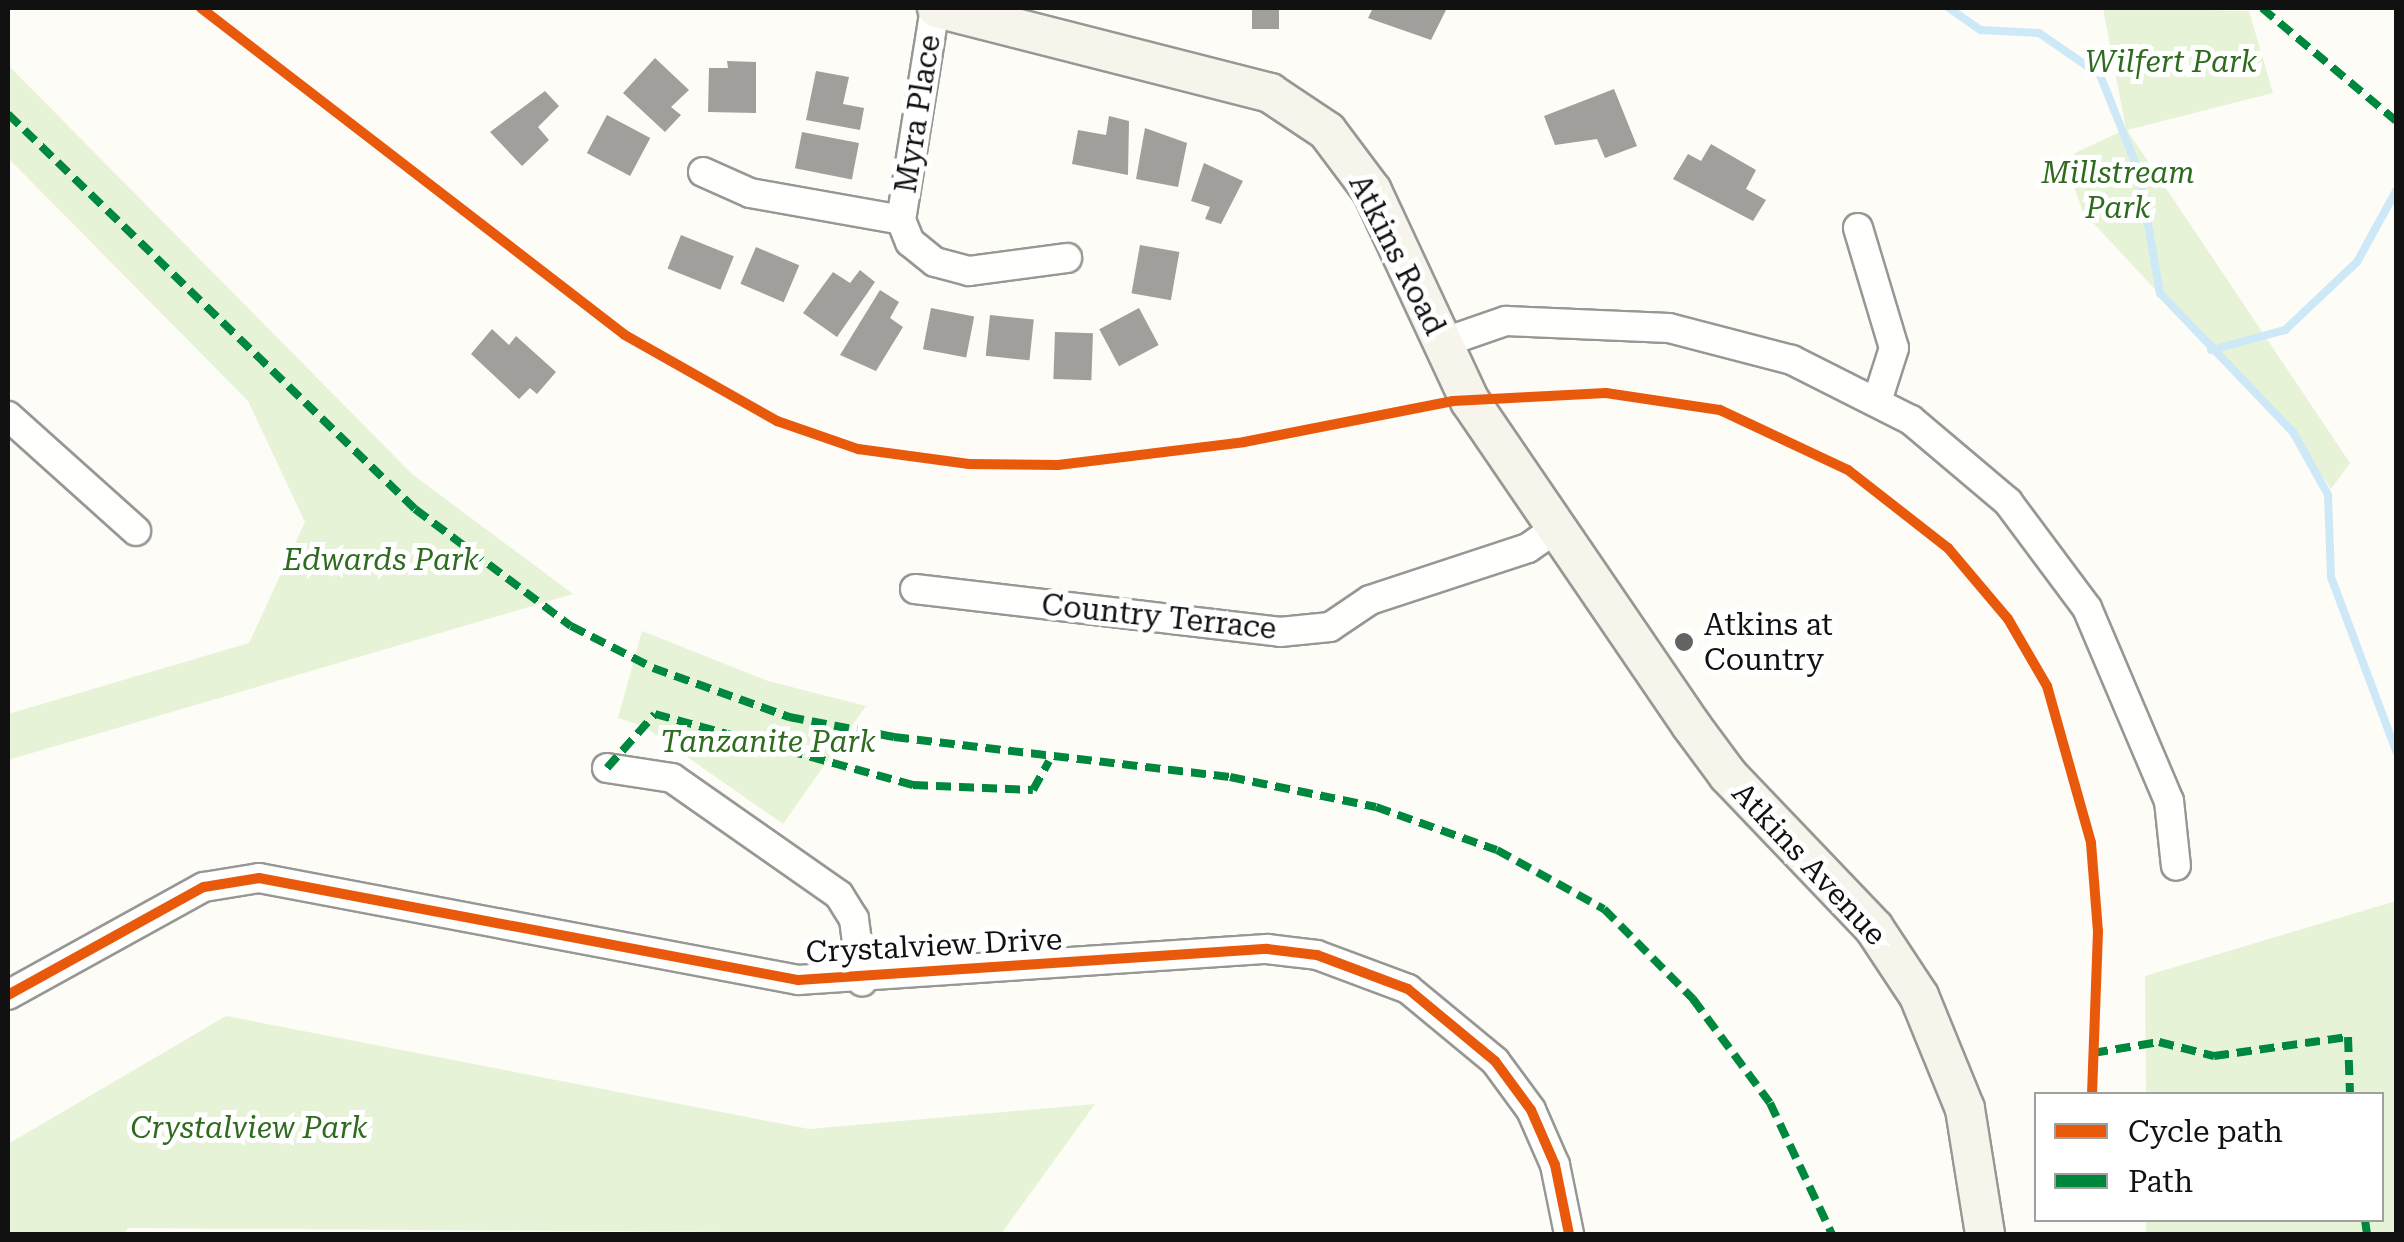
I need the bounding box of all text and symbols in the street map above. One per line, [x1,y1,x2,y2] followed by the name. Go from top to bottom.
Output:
[888,32,948,196] street label: Myra Place
[2085,44,2257,80] park label: Wilfert Park
[2041,155,2195,226] park label: Millstream Park
[1341,169,1453,341] street label: Atkins Road
[283,542,479,578] park label: Edwards Park
[1040,587,1278,647] street label: Country Terrace
[1704,607,1833,678] place label: Atkins at Country
[1673,631,1695,653] marker: Atkins at Country
[660,724,876,760] park label: Tanzanite Park
[1725,775,1893,953] street label: Atkins Avenue
[805,921,1063,971] street label: Crystalview Drive
[2034,1092,2384,1222] legend
[131,1110,367,1146] park label: Crystalview Park
[2128,1114,2283,1149] text: Cycle path
[2128,1164,2193,1199] text: Path

